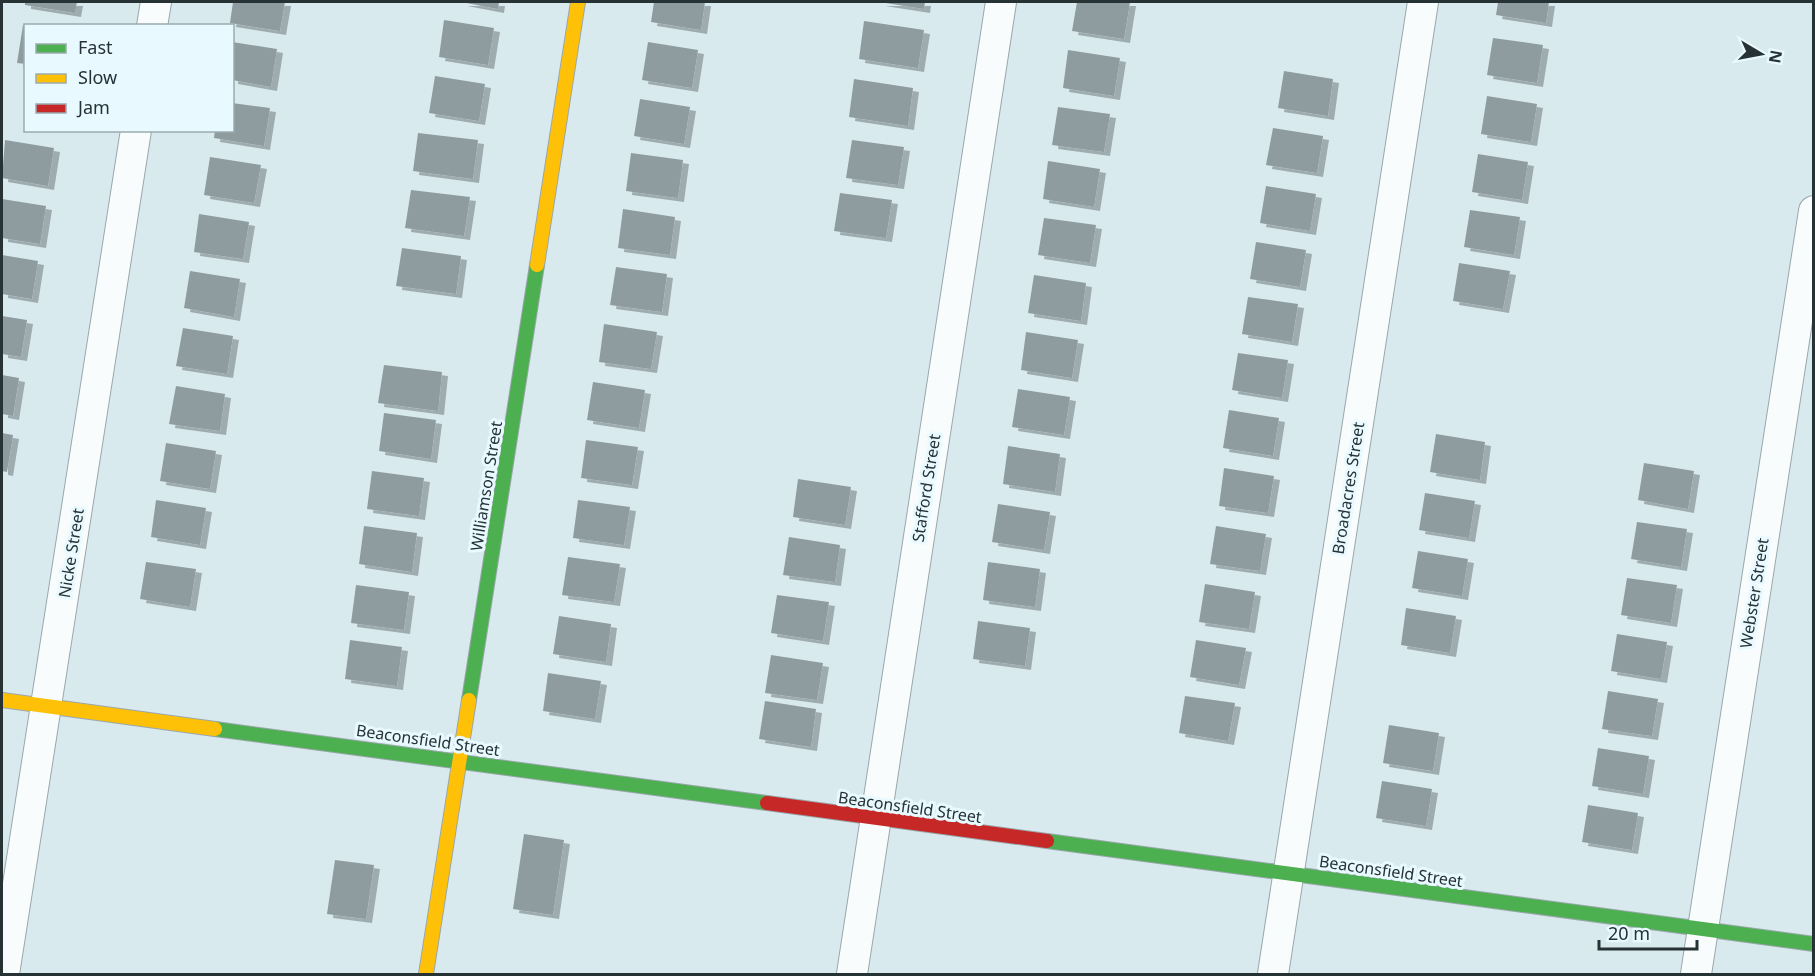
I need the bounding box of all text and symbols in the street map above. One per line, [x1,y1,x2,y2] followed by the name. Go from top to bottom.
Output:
[24,24,234,132] legend
[1731,24,1791,84] north arrow
[78,35,113,59] text: Fast
[1764,48,1788,65] text: N
[78,65,117,89] text: Slow
[76,95,110,119] text: Jam
[465,419,507,553] street label: Williamson Street
[1327,420,1369,556] street label: Broadacres Street
[907,432,945,544] street label: Stafford Street
[53,506,89,599] street label: Nicke Street
[1734,536,1774,650] street label: Webster Street
[355,719,501,761] street label: Beaconsfield Street
[837,786,983,828] street label: Beaconsfield Street
[1318,850,1464,892] street label: Beaconsfield Street
[1599,913,1696,951] scale bar
[1608,921,1650,945] text: 20 m

